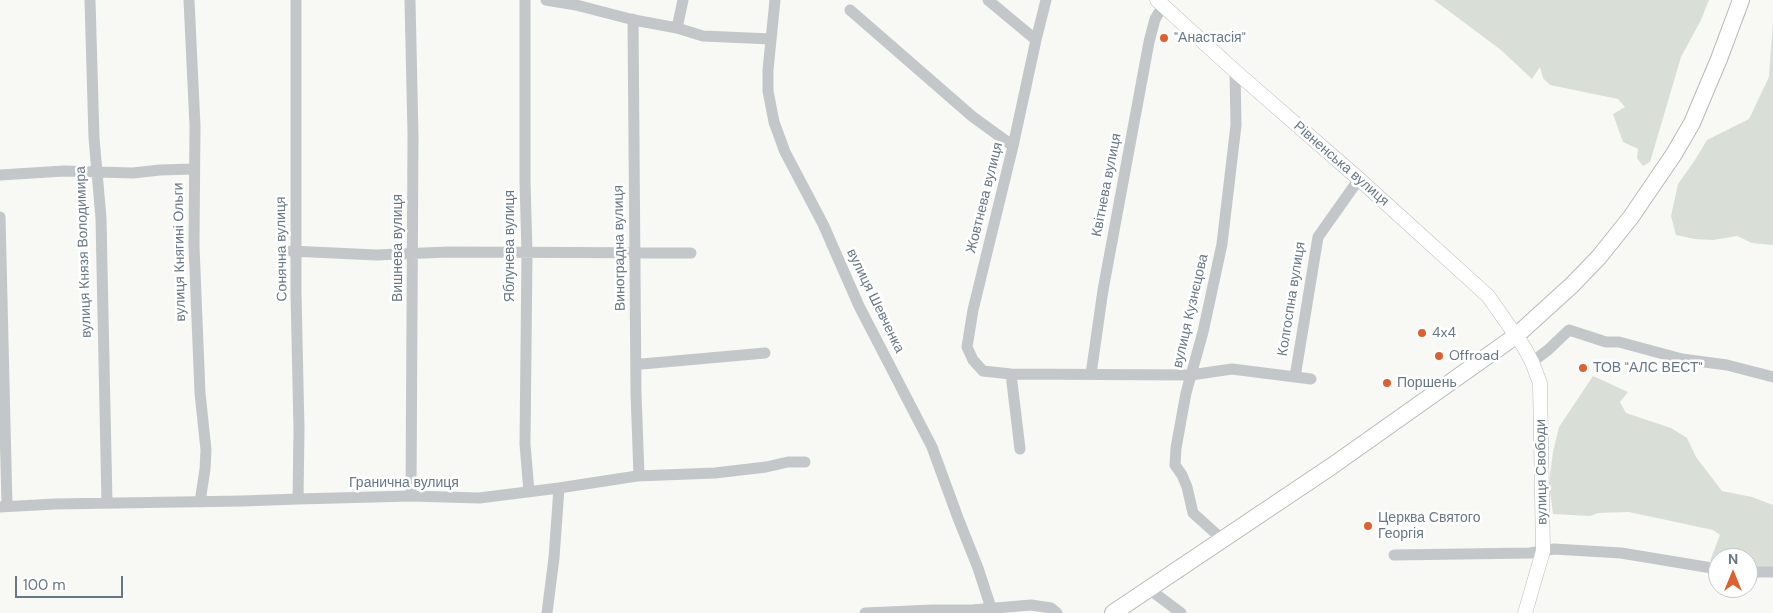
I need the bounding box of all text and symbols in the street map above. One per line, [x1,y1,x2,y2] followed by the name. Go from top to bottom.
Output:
[1174,30,1246,46] place label: "Анастасія"
[1158,32,1170,44] marker: "Анастасія"
[1290,118,1392,210] street label: Рівненська вулиця
[1089,132,1125,238] street label: Квітнева вулиця
[963,141,1007,255] street label: Жовтнева вулиця
[73,166,95,338] street label: вулиця Князя Володимира
[170,182,190,322] street label: вулиця Княгині Ольги
[611,185,629,311] street label: Виноградна вулиця
[502,190,518,302] street label: Яблунева вулиця
[390,194,406,302] street label: Вишнева вулиця
[273,196,291,302] street label: Сонячна вулиця
[1275,241,1309,357] street label: Колгоспна вулиця
[843,246,907,356] street label: вулиця Шевченка
[1170,252,1212,370] street label: вулиця Кузнєцова
[1432,325,1456,341] place label: 4x4
[1416,327,1428,339] marker: 4x4
[1449,348,1499,364] place label: Offroad
[1433,350,1445,362] marker: Offroad
[1593,360,1703,376] place label: ТОВ "АЛС ВЕСТ"
[1577,362,1589,374] marker: ТОВ "АЛС ВЕСТ"
[1397,375,1457,391] place label: Поршень
[1381,377,1393,389] marker: Поршень
[1533,419,1551,525] street label: вулиця Свободи
[349,475,459,491] street label: Гранична вулиця
[1378,510,1480,542] place label: Церква Святого Георгія
[1362,520,1374,532] marker: Церква Святого Георгія
[1708,548,1758,598] north arrow
[1728,550,1738,568] text: N
[18,566,125,598] scale bar
[23,575,66,595] text: 100 m

